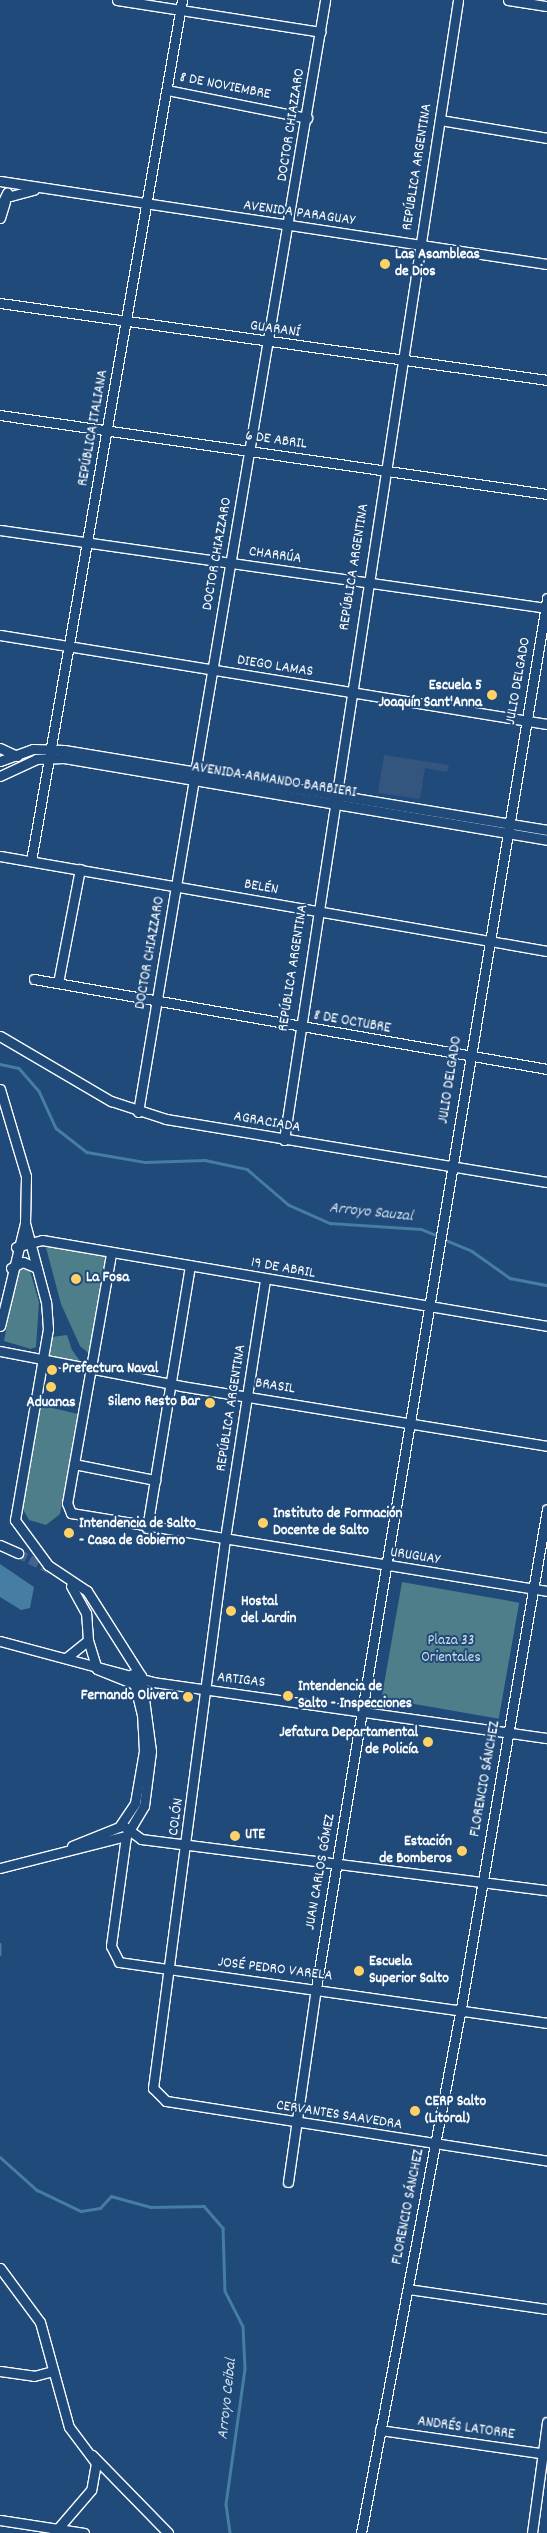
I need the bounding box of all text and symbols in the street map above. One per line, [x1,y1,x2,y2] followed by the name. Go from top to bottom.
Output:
[274,67,310,183] street label: DOCTOR CHIAZZARO
[178,69,272,105] street label: 8 DE NOVIEMBRE
[399,102,437,232] street label: REPÚBLICA ARGENTINA
[242,197,356,231] street label: AVENIDA PARAGUAY
[395,246,480,281] place label: Las Asambleas de Dios
[379,258,391,270] marker: Las Asambleas de Dios
[249,318,301,342] street label: GUARANÍ
[75,368,113,488] street label: REPÚBLICA ITALIANA
[244,428,308,454] street label: 6 DE ABRIL
[199,496,237,612] street label: DOCTOR CHIAZZARO
[336,502,374,632] street label: REPÚBLICA ARGENTINA
[248,543,302,569] street label: CHARRÚA
[502,636,536,726] street label: JULIO DELGADO
[236,652,314,682] street label: DIEGO LAMAS
[378,677,482,712] place label: Escuela 5 Joaquín Sant'Anna
[486,689,498,701] marker: Escuela 5 Joaquín Sant'Anna
[190,759,358,803] street label: AVENIDA ARMANDO BARBIERI
[243,876,279,900] street label: BELÉN
[132,895,170,1011] street label: DOCTOR CHIAZZARO
[275,903,313,1033] street label: REPÚBLICA ARGENTINA
[312,1007,392,1039] street label: 8 DE OCTUBRE
[435,1035,467,1125] street label: JULIO DELGADO
[232,1108,302,1138] street label: AGRACIADA
[328,1199,414,1227] water label: Arroyo Sauzal
[249,1254,317,1284] street label: 19 DE ABRIL
[86,1270,129,1288] place label: La Fosa
[70,1273,82,1285] marker: La Fosa
[213,1343,251,1473] street label: REPÚBLICA ARGENTINA
[62,1361,158,1379] place label: Prefectura Naval
[46,1364,58,1376] marker: Prefectura Naval
[254,1375,296,1399] street label: BRASIL
[45,1381,57,1393] marker: Aduanas
[108,1394,200,1412] place label: Sileno Resto Bar
[26,1395,76,1413] place label: Aduanas
[204,1397,216,1409] marker: Sileno Resto Bar
[273,1505,403,1540] place label: Instituto de Formación Docente de Salto
[79,1515,196,1550] place label: Intendencia de Salto - Casa de Gobierno
[257,1517,269,1529] marker: Instituto de Formación Docente de Salto
[63,1527,75,1539] marker: Intendencia de Salto - Casa de Gobierno
[389,1544,441,1570] street label: URUGUAY
[241,1593,296,1628] place label: Hostal del Jardin
[225,1605,237,1617] marker: Hostal del Jardin
[421,1632,481,1667] park label: Plaza 33 Orientales
[216,1669,266,1693] street label: ARTIGAS
[298,1678,412,1713] place label: Intendencia de Salto - Inspecciones
[81,1688,178,1706] place label: Fernando Olivera
[282,1690,294,1702] marker: Intendencia de Salto - Inspecciones
[182,1691,194,1703] marker: Fernando Olivera
[467,1720,505,1838] street label: FLORENCIO SÁNCHEZ
[279,1724,418,1759] place label: Jefatura Departamental de Policía
[422,1736,434,1748] marker: Jefatura Departamental de Policía
[165,1797,189,1837] street label: COLÓN
[302,1813,340,1931] street label: JUAN CARLOS GÓMEZ
[245,1827,265,1845] place label: UTE
[229,1830,241,1842] marker: UTE
[379,1833,452,1868] place label: Estación de Bomberos
[456,1845,468,1857] marker: Estación de Bomberos
[369,1953,449,1988] place label: Escuela Superior Salto
[217,1954,333,1986] street label: JOSÉ PEDRO VARELA
[353,1965,365,1977] marker: Escuela Superior Salto
[425,2093,486,2128] place label: CERP Salto (Litoral)
[275,2097,403,2135] street label: CERVANTES SAAVEDRA
[409,2105,421,2117] marker: CERP Salto (Litoral)
[389,2148,429,2266] street label: FLORENCIO SÁNCHEZ
[214,2358,242,2440] water label: Arroyo Ceibal
[416,2413,516,2445] street label: ANDRÉS LATORRE

